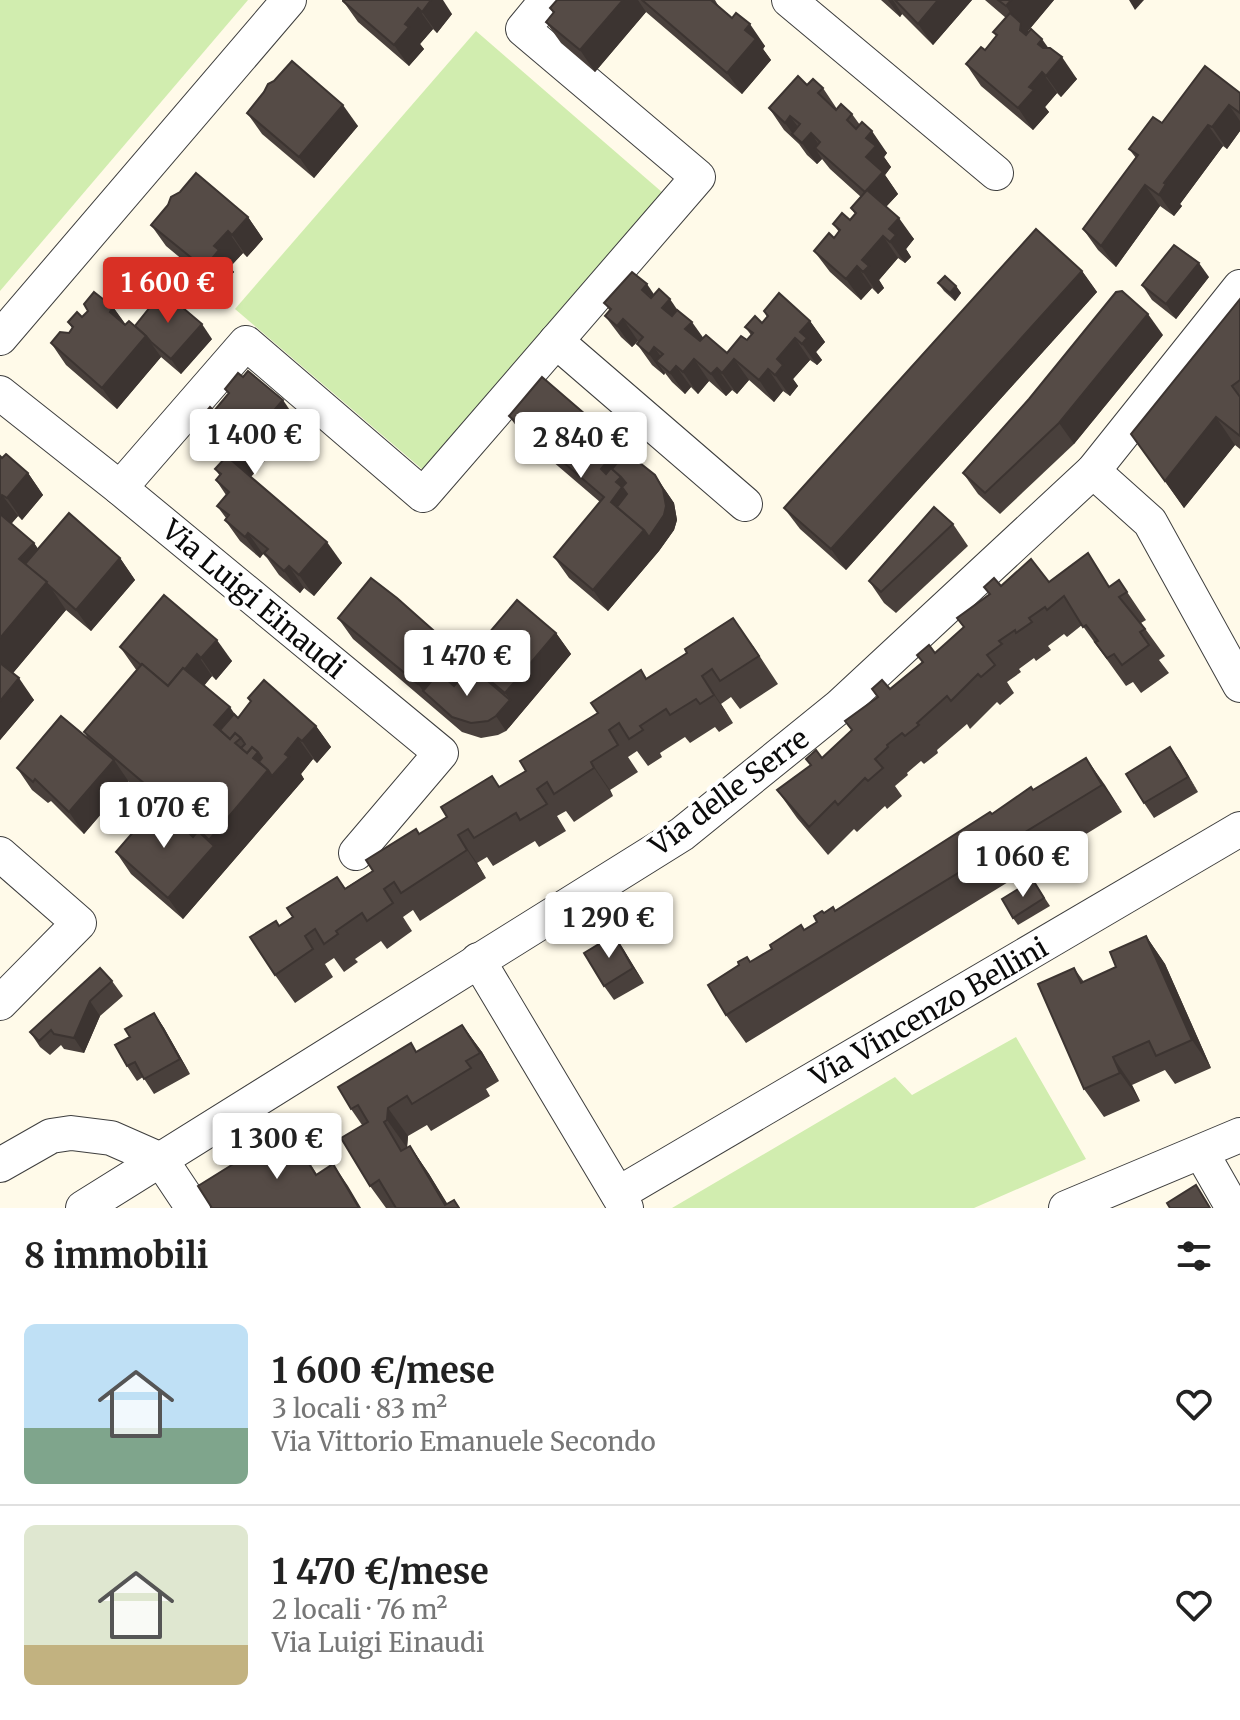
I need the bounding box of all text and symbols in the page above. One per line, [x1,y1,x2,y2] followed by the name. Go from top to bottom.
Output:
[94,257,242,325] pin: 1 600 €
[121,266,215,299] text: 1 600 €
[181,409,329,477] pin: 1 400 €
[507,412,655,480] pin: 2 840 €
[208,418,302,451] text: 1 400 €
[533,421,629,454] text: 2 840 €
[154,511,353,686] street label: Via Luigi Einaudi
[393,630,541,698] pin: 1 470 €
[422,639,512,672] text: 1 470 €
[641,720,816,864] street label: Via delle Serre
[90,782,238,850] pin: 1 070 €
[118,791,210,824] text: 1 070 €
[949,831,1097,899] pin: 1 060 €
[976,840,1070,873] text: 1 060 €
[535,892,683,960] pin: 1 290 €
[563,901,655,934] text: 1 290 €
[803,929,1054,1095] street label: Via Vincenzo Bellini
[203,1113,351,1181] pin: 1 300 €
[231,1122,323,1155] text: 1 300 €
[1172,1234,1216,1278] icon: filters
[24,1235,208,1277] text: 8 immobili
[272,1350,495,1392] text: 1 600 €/mese
[88,1356,184,1452] icon: home
[1172,1382,1216,1426] icon: heart
[272,1392,447,1425] text: 3 locali · 83 m²
[272,1425,656,1458] text: Via Vittorio Emanuele Secondo
[272,1551,489,1593] text: 1 470 €/mese
[88,1557,184,1653] icon: home
[1172,1583,1216,1627] icon: heart
[272,1593,447,1626] text: 2 locali · 76 m²
[272,1626,484,1659] text: Via Luigi Einaudi

